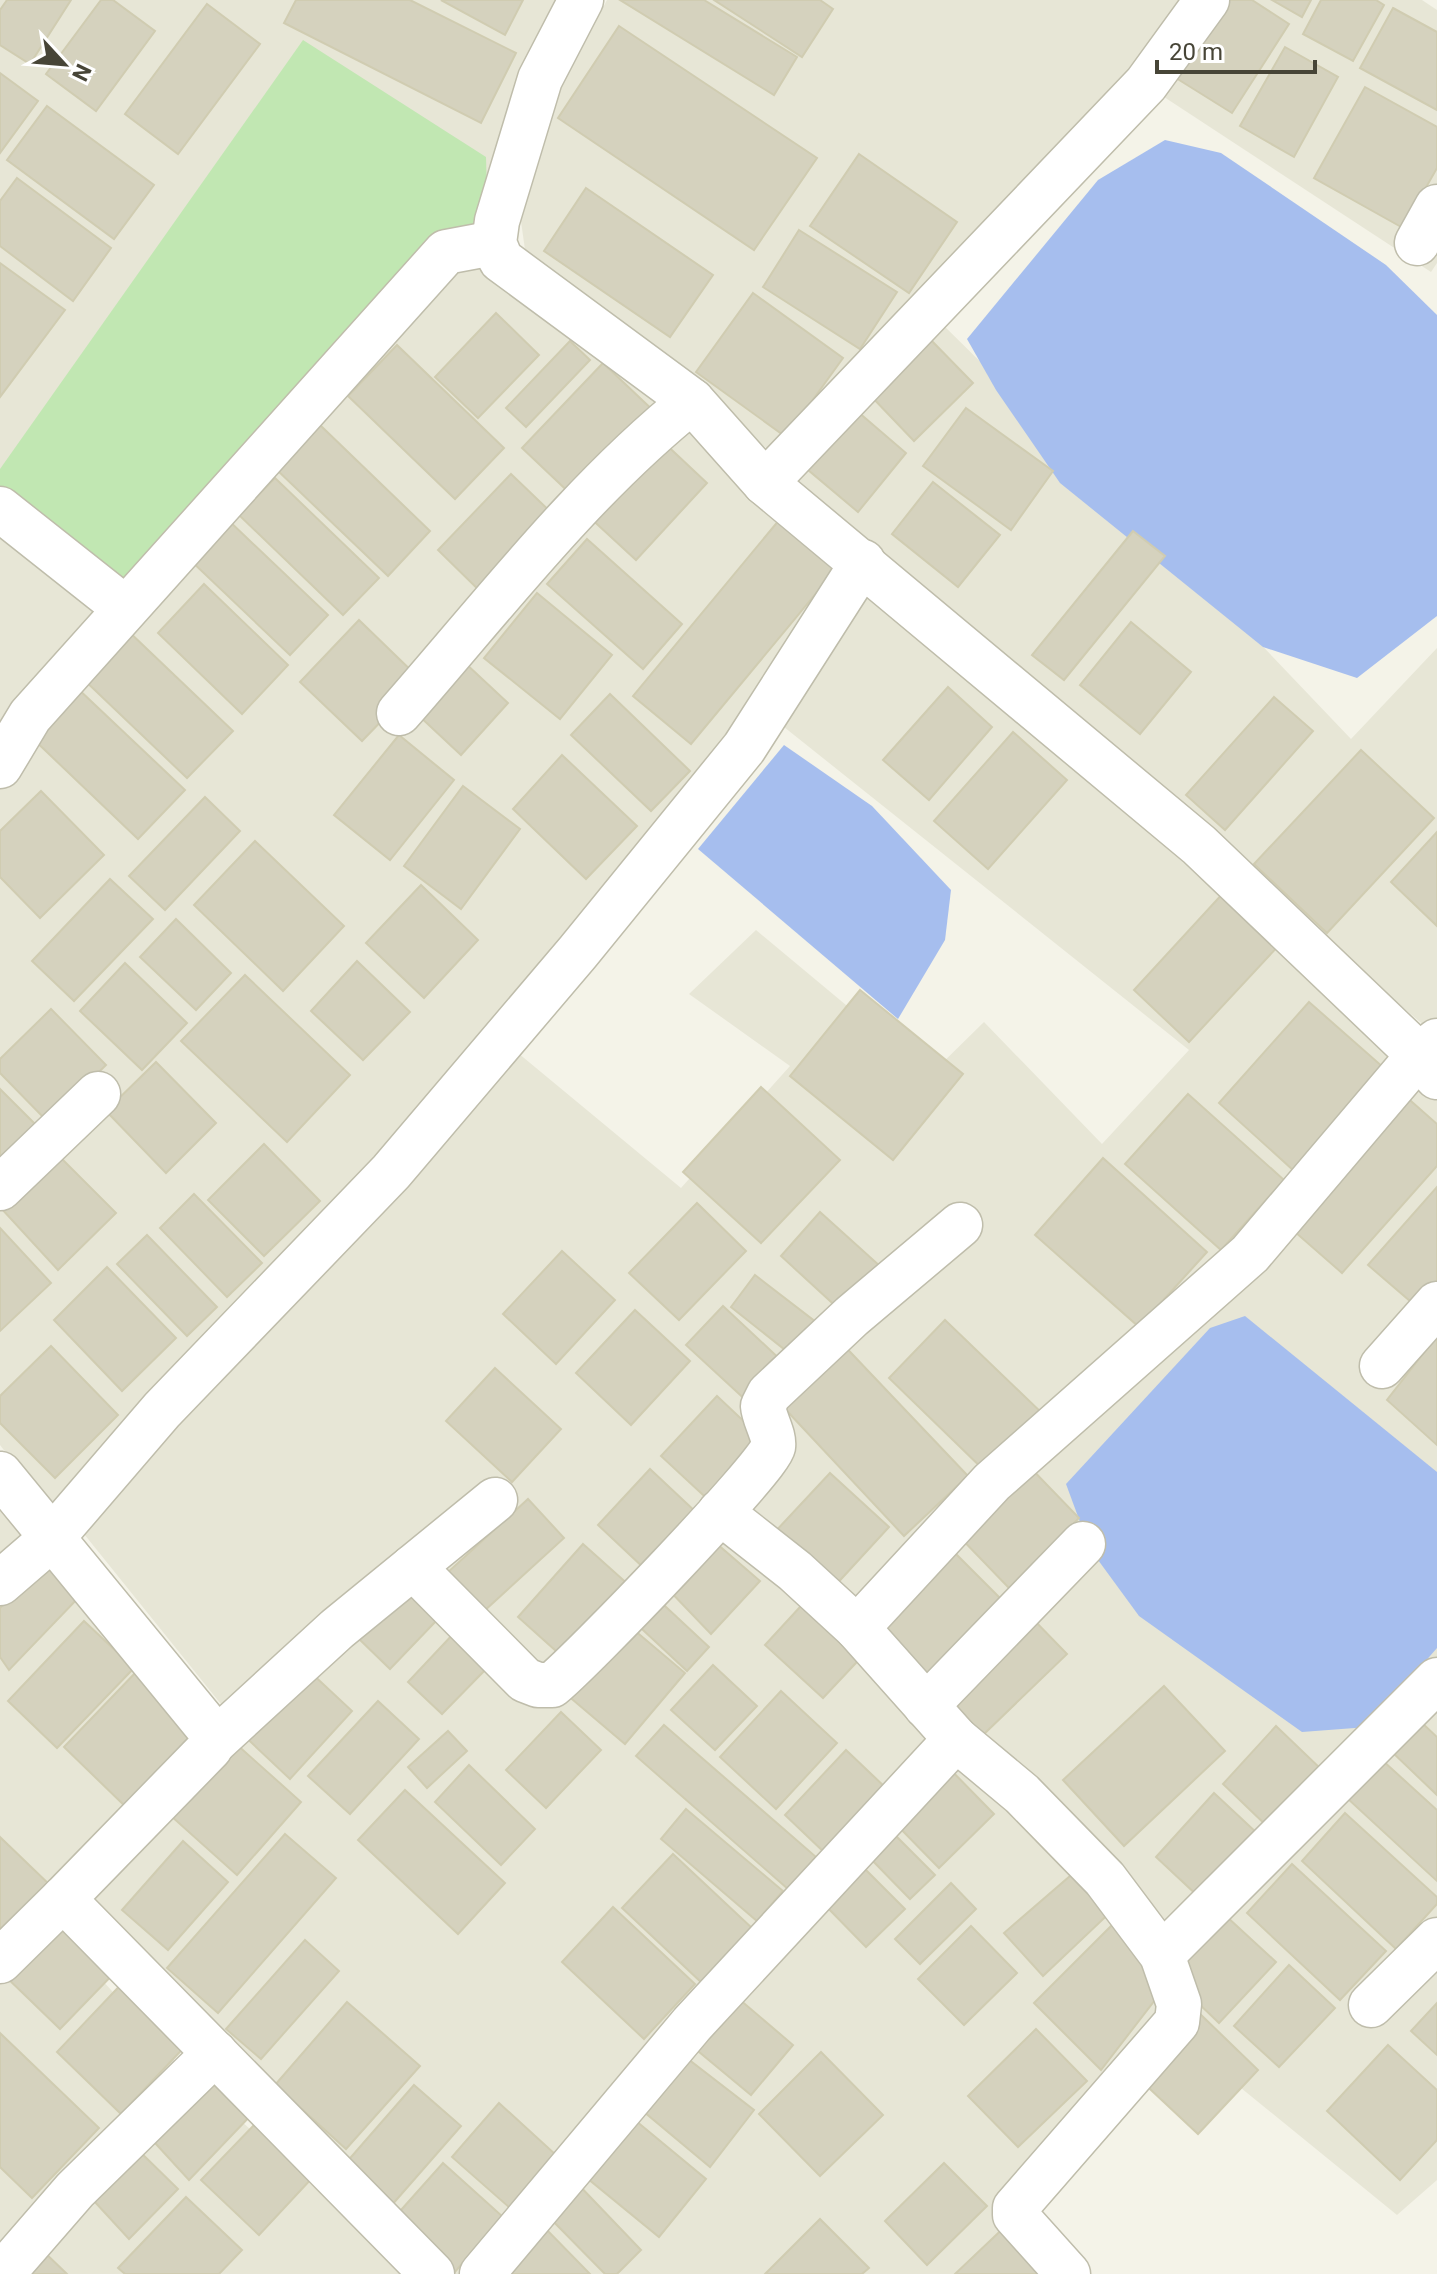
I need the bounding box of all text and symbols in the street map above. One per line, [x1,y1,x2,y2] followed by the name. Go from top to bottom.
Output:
[24,24,104,104] north arrow
[1157,24,1315,74] scale bar
[1169,38,1223,66] text: 20 m
[67,60,96,85] text: N

